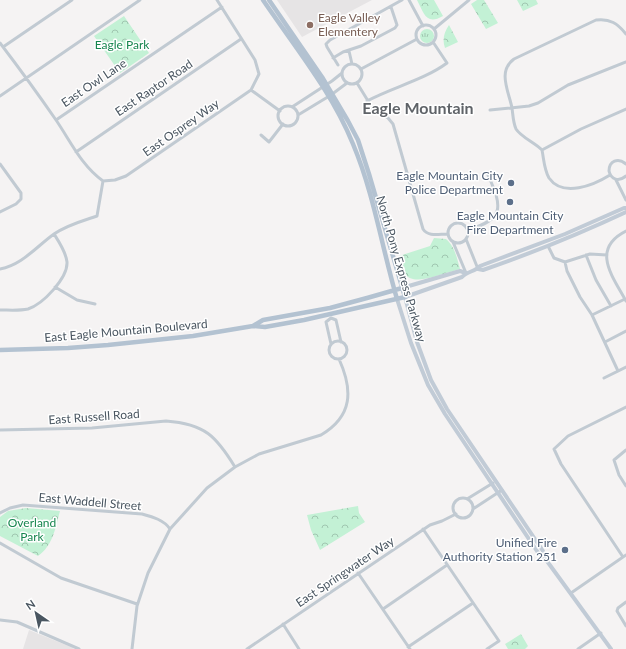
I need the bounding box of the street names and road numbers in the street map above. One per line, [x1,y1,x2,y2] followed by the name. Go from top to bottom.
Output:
[58,55,129,110] street label: East Owl Lane
[112,56,195,119] street label: East Raptor Road
[140,95,222,159] street label: East Osprey Way
[373,194,430,345] street label: North Pony Express Parkway
[44,316,208,345] street label: East Eagle Mountain Boulevard
[48,406,140,427] street label: East Russell Road
[38,490,143,514] street label: East Waddell Street
[293,533,397,610] street label: East Springwater Way

